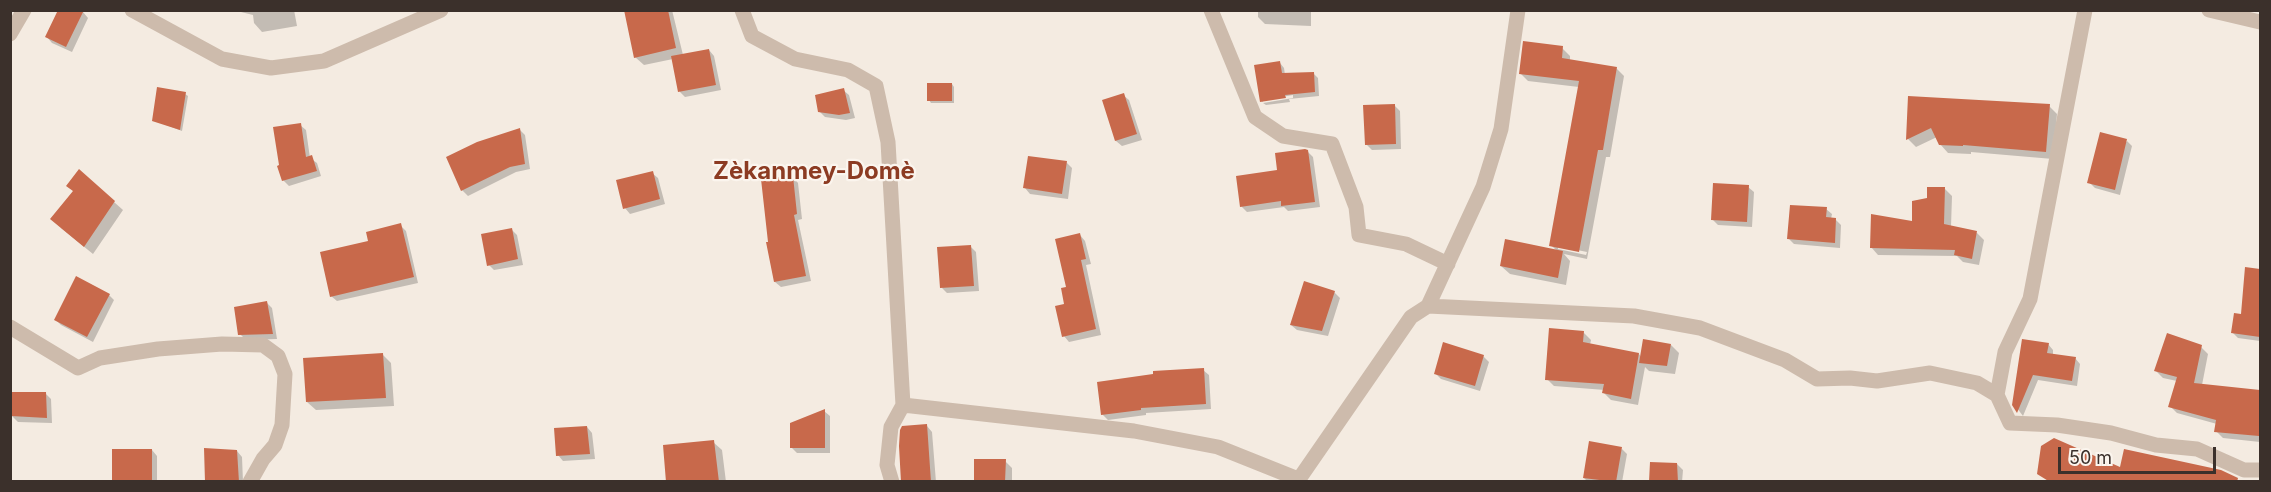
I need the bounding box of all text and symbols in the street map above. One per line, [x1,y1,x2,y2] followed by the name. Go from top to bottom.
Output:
[713,158,915,186] district label: Zèkanmey-Domè
[2061,435,2218,473] scale bar
[2069,447,2112,468] text: 50 m

